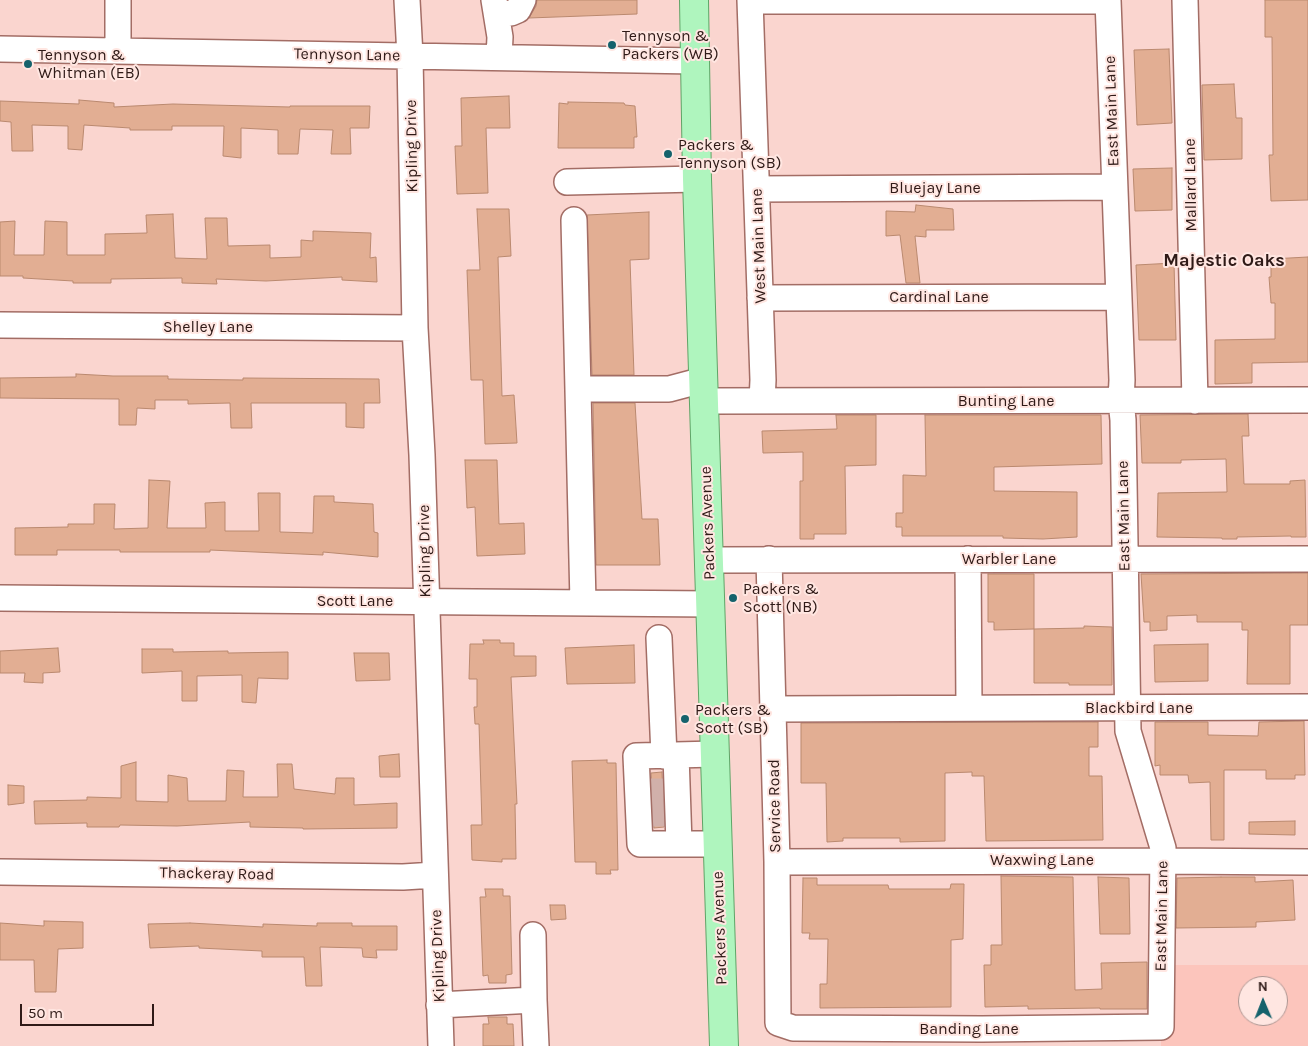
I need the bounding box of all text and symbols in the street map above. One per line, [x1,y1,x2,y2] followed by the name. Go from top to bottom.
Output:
[622,26,719,64] place label: Tennyson & Packers (WB)
[606,39,618,51] marker: Tennyson & Packers (WB)
[294,44,400,66] street label: Tennyson Lane
[38,45,140,83] place label: Tennyson & Whitman (EB)
[1100,55,1124,167] street label: East Main Lane
[22,58,34,70] marker: Tennyson & Whitman (EB)
[402,99,422,193] street label: Kipling Drive
[678,135,781,173] place label: Packers & Tennyson (SB)
[1181,138,1201,232] street label: Mallard Lane
[662,148,674,160] marker: Packers & Tennyson (SB)
[889,178,981,198] street label: Bluejay Lane
[747,188,771,304] street label: West Main Lane
[1163,250,1285,272] district label: Majestic Oaks
[889,287,989,307] street label: Cardinal Lane
[163,317,253,337] street label: Shelley Lane
[958,391,1054,411] street label: Bunting Lane
[1113,460,1135,572] street label: East Main Lane
[696,466,720,580] street label: Packers Avenue
[415,504,435,598] street label: Kipling Drive
[962,549,1056,569] street label: Warbler Lane
[743,579,819,617] place label: Packers & Scott (NB)
[317,591,393,611] street label: Scott Lane
[727,592,739,604] marker: Packers & Scott (NB)
[1085,698,1193,718] street label: Blackbird Lane
[695,700,771,738] place label: Packers & Scott (SB)
[679,713,691,725] marker: Packers & Scott (SB)
[765,759,785,853] street label: Service Road
[990,850,1094,870] street label: Waxwing Lane
[1151,860,1173,972] street label: East Main Lane
[160,863,274,885] street label: Thackeray Road
[708,871,732,985] street label: Packers Avenue
[427,909,449,1003] street label: Kipling Drive
[1238,976,1288,1026] north arrow
[1258,978,1268,995] text: N
[22,994,156,1026] scale bar
[28,1004,63,1022] text: 50 m
[919,1019,1019,1039] street label: Banding Lane

